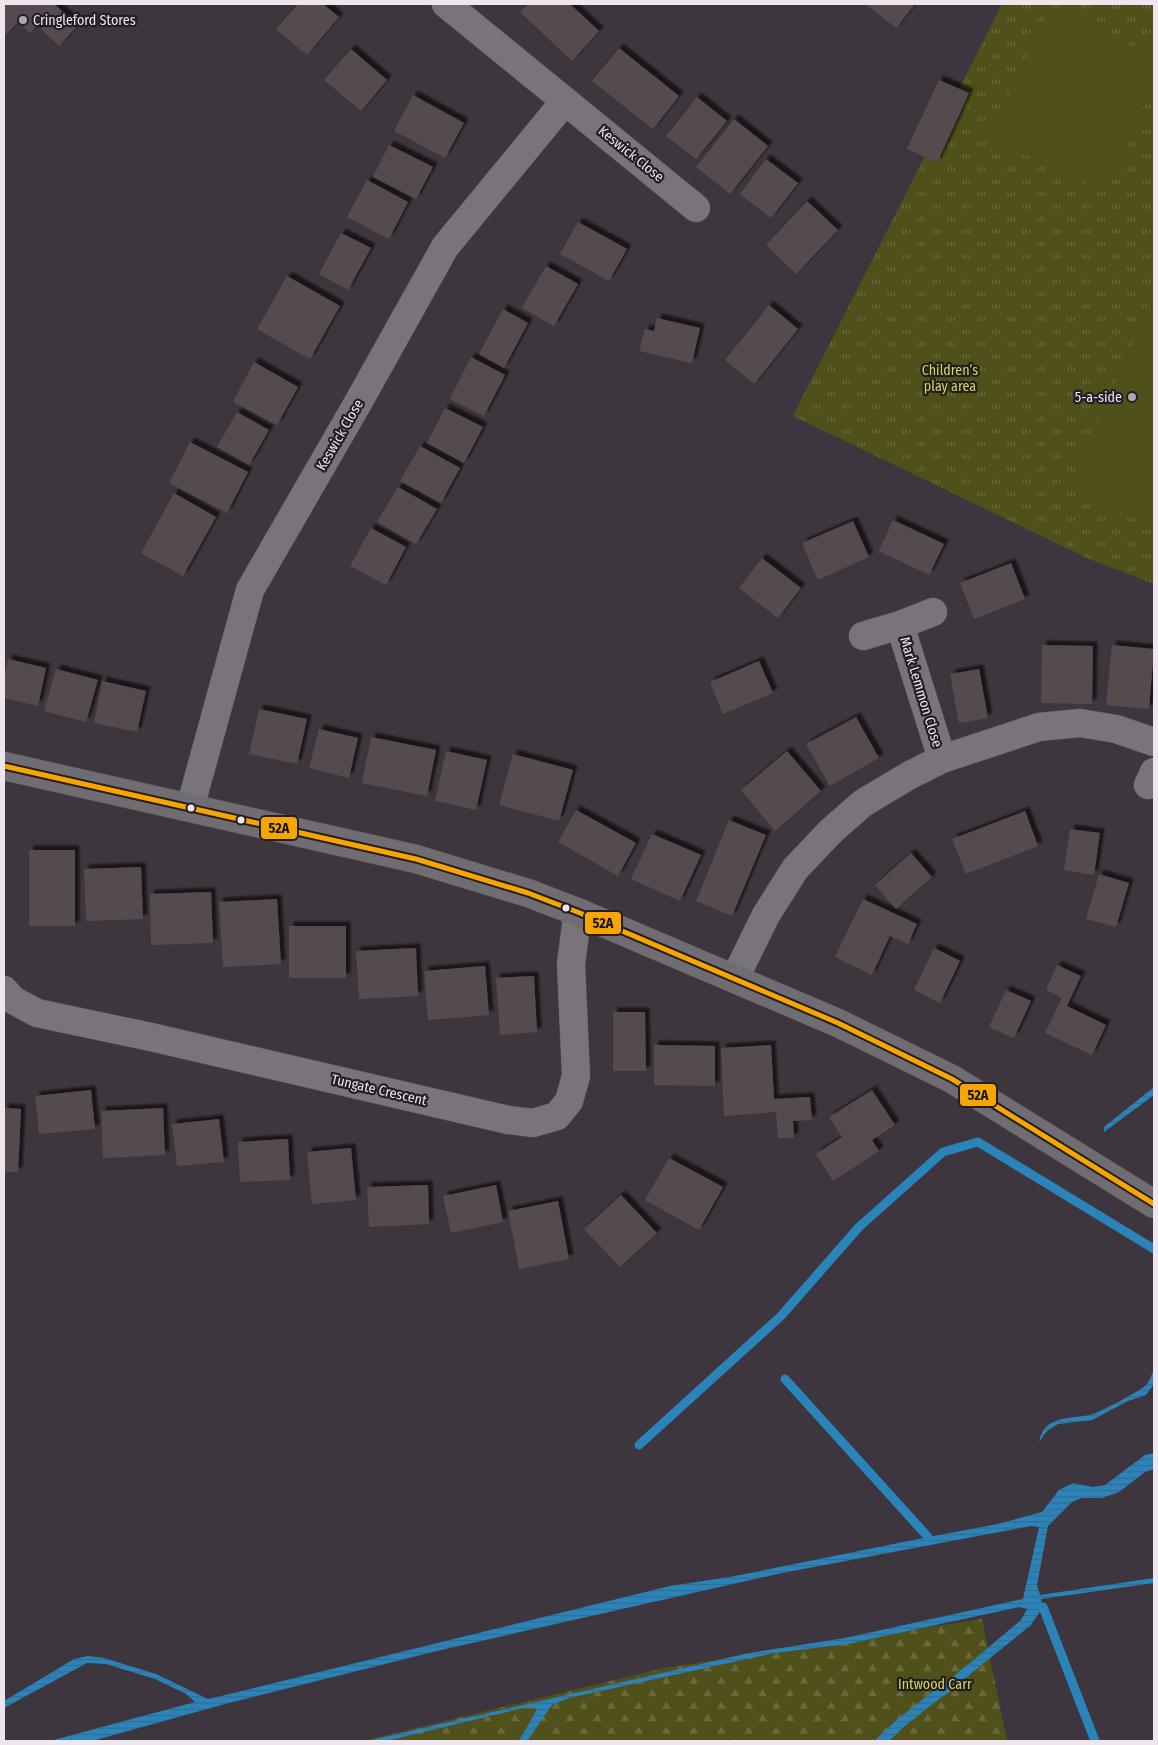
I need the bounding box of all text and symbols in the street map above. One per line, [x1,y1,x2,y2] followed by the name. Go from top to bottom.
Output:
[33,12,136,29] place label: Cringleford Stores
[17,14,29,26] marker: Cringleford Stores
[595,122,667,186] street label: Keswick Close
[922,362,978,395] park label: Children’s play area
[1075,389,1122,406] place label: 5-a-side
[1126,391,1138,403] marker: 5-a-side
[313,396,367,474] street label: Keswick Close
[896,635,946,749] street label: Mark Lemmon Close
[186,803,196,813] unlabelled marker
[236,815,246,825] unlabelled marker
[260,816,298,840] line badge: 52A
[269,820,290,837] text: 52A
[561,903,571,913] unlabelled marker
[584,911,622,935] line badge: 52A
[593,915,614,932] text: 52A
[330,1071,429,1109] street label: Tungate Crescent
[959,1083,997,1107] line badge: 52A
[968,1087,989,1104] text: 52A
[898,1676,972,1693] park label: Intwood Carr

